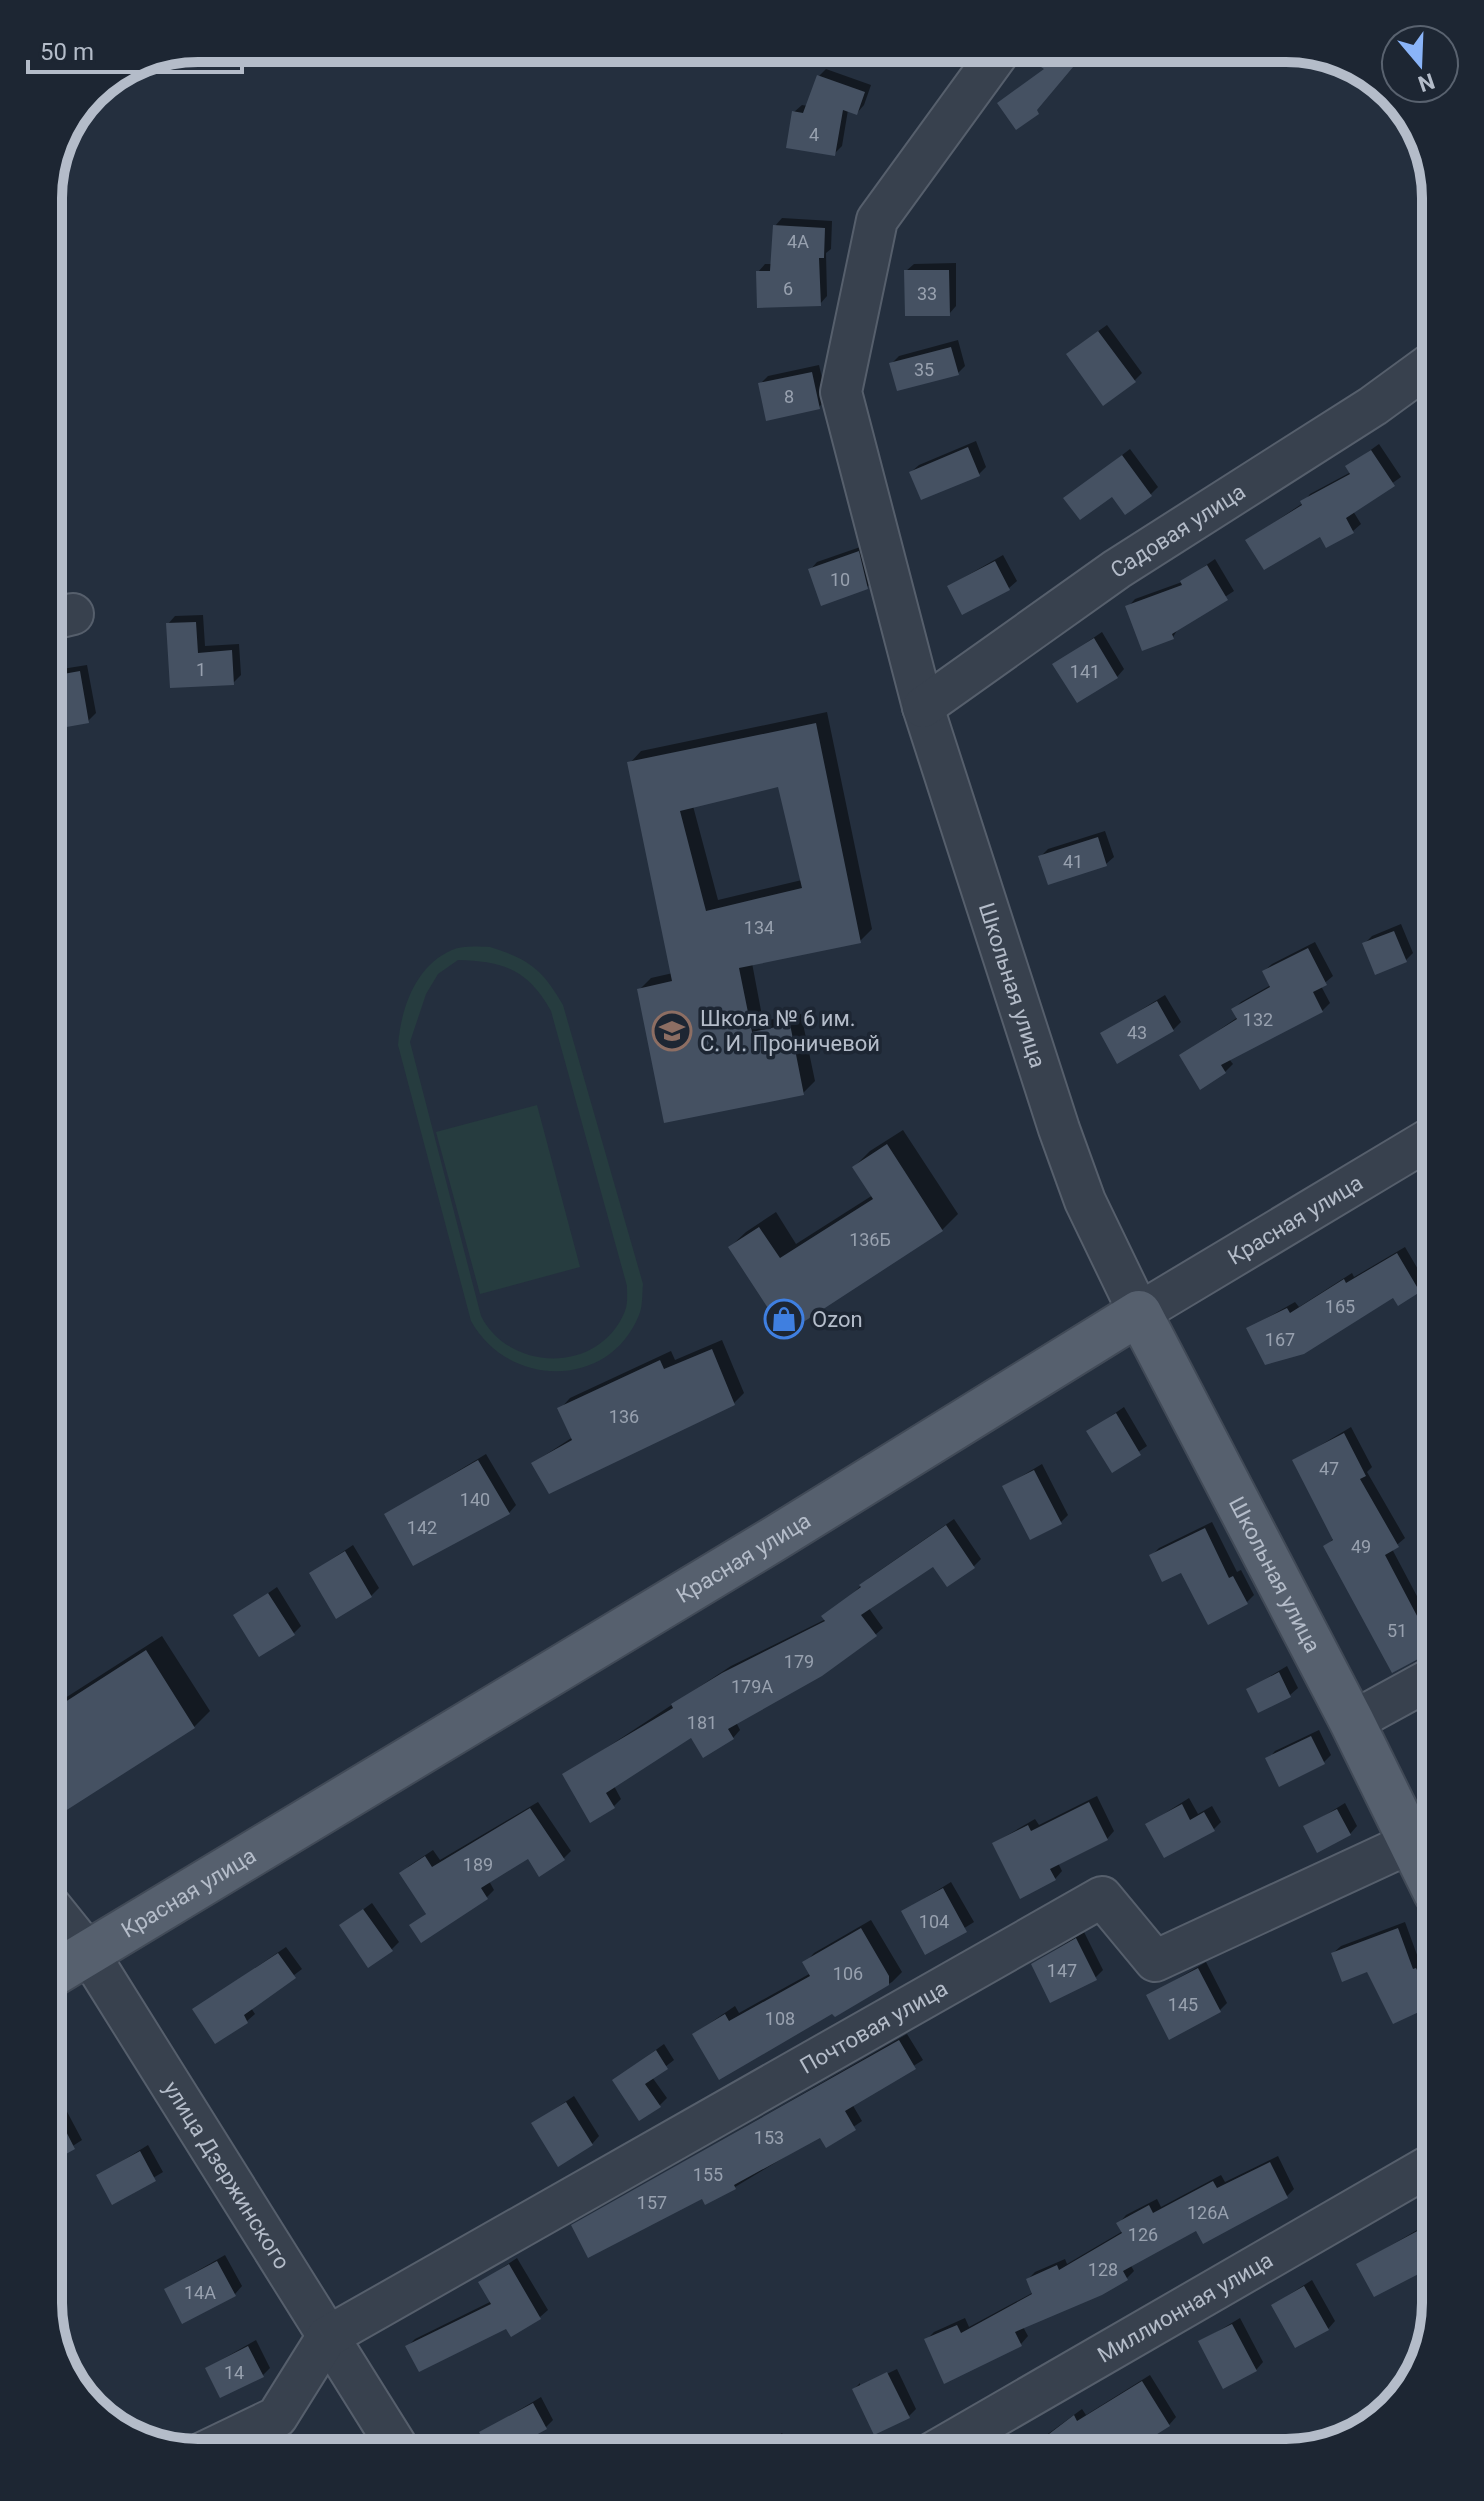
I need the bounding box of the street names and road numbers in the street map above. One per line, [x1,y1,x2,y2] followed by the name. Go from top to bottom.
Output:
[1106,478,1250,582] street label: Садовая улица
[974,899,1051,1071] street label: Школьная улица
[1223,1170,1367,1269] street label: Красная улица
[1224,1492,1326,1657] street label: Школьная улица
[672,1507,815,1608] street label: Красная улица
[117,1842,260,1942] street label: Красная улица
[795,1975,952,2078] street label: Почтовая улица
[159,2076,295,2274] street label: улица Дзержинского
[1093,2247,1277,2367] street label: Миллионная улица

